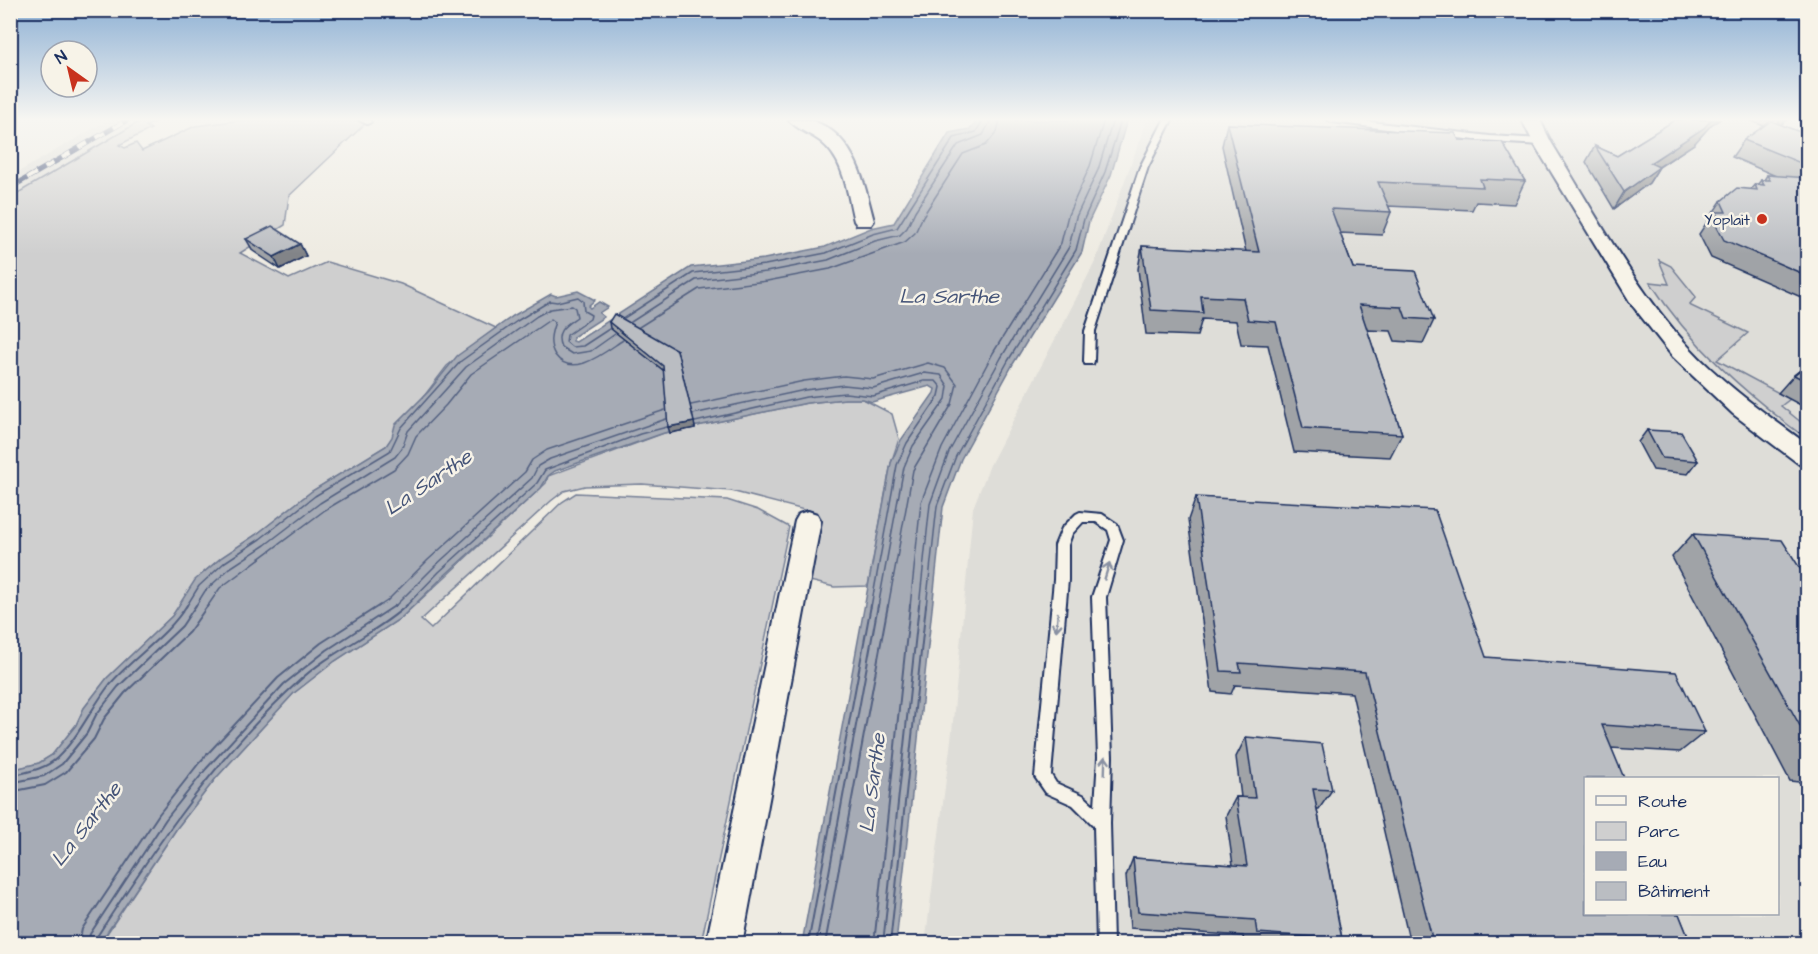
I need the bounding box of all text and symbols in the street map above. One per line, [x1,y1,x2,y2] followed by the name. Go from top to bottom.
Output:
[39,39,99,99] north arrow
[51,45,71,69] text: N
[1704,209,1751,231] place label: Yoplait
[1755,212,1769,226] marker: Yoplait
[899,282,1000,311] water label: La Sarthe
[379,442,479,522] water label: La Sarthe
[1102,562,1113,581] one-way arrow
[1051,612,1062,632] one-way arrow
[852,730,893,834] water label: La Sarthe
[1099,755,1110,775] one-way arrow
[44,775,130,873] water label: La Sarthe
[1584,777,1779,915] legend
[1638,789,1687,814] text: Route
[1638,819,1680,844] text: Parc
[1638,849,1667,874] text: Eau
[1638,879,1711,904] text: Bâtiment

